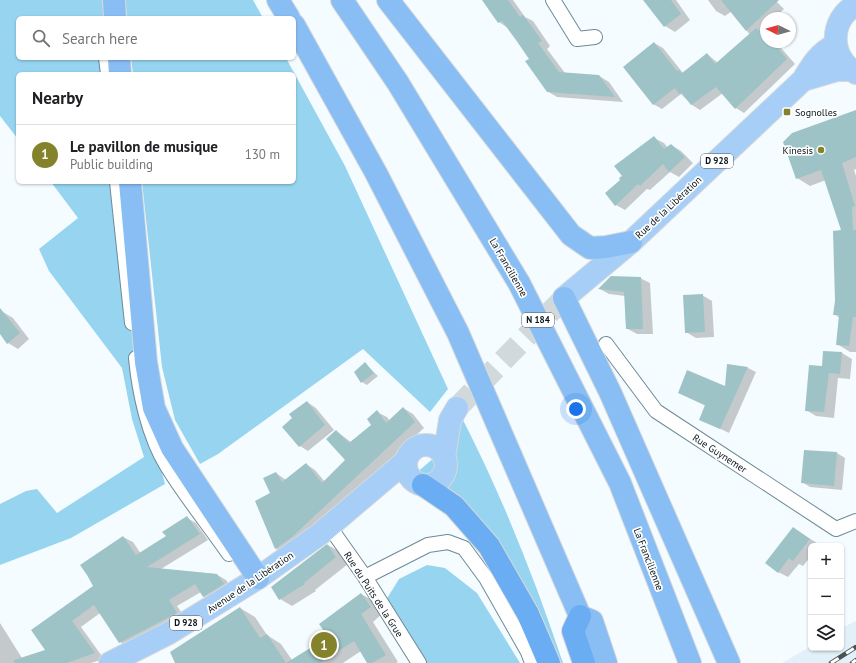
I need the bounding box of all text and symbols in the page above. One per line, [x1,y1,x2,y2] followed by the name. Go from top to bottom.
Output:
[760,12,796,48] north arrow
[16,16,296,60] search box
[30,27,52,49] icon: search
[62,29,138,48] text: Search here
[32,87,83,109] text: Nearby
[795,106,837,119] place label: Sognolles
[782,107,792,117] marker: Sognolles
[70,137,218,156] text: Le pavillon de musique
[783,144,813,157] place label: Kinesis
[816,145,826,155] marker: Kinesis
[41,146,49,163] text: 1
[245,146,280,163] text: 130 m
[701,154,733,168] road number: D 928
[70,156,153,173] text: Public building
[632,173,704,242] street label: Rue de la Libération
[487,236,531,299] street label: La Francilienne
[522,313,554,327] road number: N 184
[566,399,586,419] your location
[690,431,750,476] street label: Rue Guynemer
[631,526,666,592] street label: La Francilienne
[808,543,844,651] map controls
[808,543,844,579] button: +
[205,549,296,616] street label: Avenue de la Libération
[341,549,406,640] street label: Rue du Puits de la Grue
[808,579,844,615] button: −
[808,615,844,651] button: layers
[170,616,202,630] road number: D 928
[311,630,337,660] pin: 1

